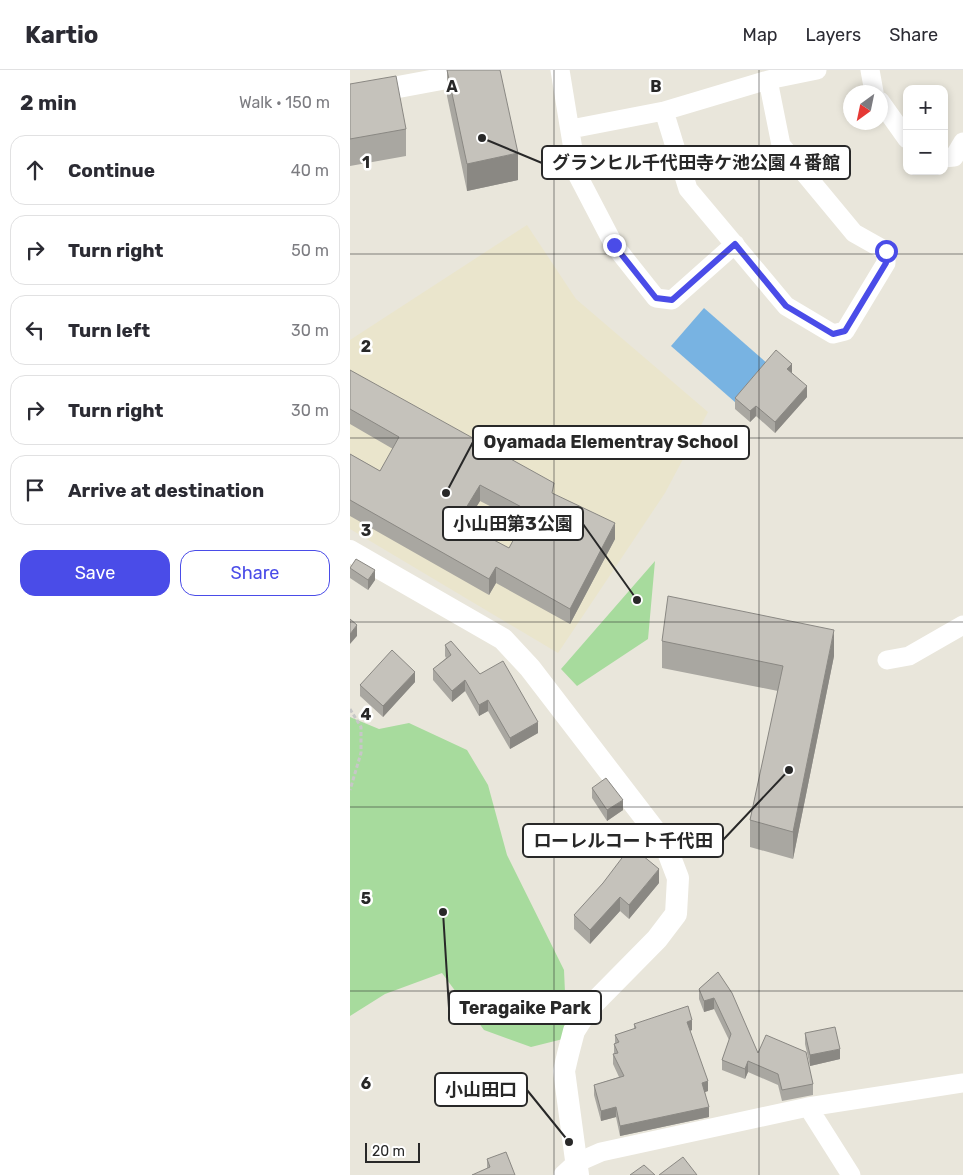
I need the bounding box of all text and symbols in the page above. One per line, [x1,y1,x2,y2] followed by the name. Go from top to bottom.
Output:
[25,21,99,49] text: Kartio
[743,24,778,46] text: Map
[806,24,861,46] text: Layers
[889,24,938,46] text: Share
[446,77,458,96] text: A
[650,77,662,96] text: B
[843,85,888,130] north arrow
[903,85,948,175] map controls
[903,85,948,130] button: +
[20,90,77,115] text: 2 min
[239,93,330,112] text: Walk · 150 m
[903,130,948,175] button: −
[542,146,850,179] callout: グランヒル千代田寺ケ池公園４番館
[552,152,840,174] text: グランヒル千代田寺ケ池公園４番館
[362,153,370,172] text: 1
[21,156,49,184] icon: ahead
[68,159,155,182] text: Continue
[291,161,329,180] text: 40 m
[603,234,626,257] route end
[21,236,49,264] icon: right
[68,239,163,262] text: Turn right
[875,240,898,263] route start
[291,241,329,260] text: 50 m
[21,316,49,344] icon: left
[68,319,150,342] text: Turn left
[291,321,329,340] text: 30 m
[361,337,371,356] text: 2
[21,396,49,424] icon: right
[68,399,163,422] text: Turn right
[291,401,329,420] text: 30 m
[473,426,749,459] callout: Oyamada Elementray School
[484,431,738,453] text: Oyamada Elementray School
[21,476,49,504] icon: arrive
[68,479,264,502] text: Arrive at destination
[443,507,583,540] callout: 小山田第3公園
[453,513,573,535] text: 小山田第3公園
[361,521,371,540] text: 3
[20,550,170,596] button: Save
[180,550,330,596] button: Share
[361,705,372,724] text: 4
[523,824,723,857] callout: ローレルコート千代田
[533,830,713,852] text: ローレルコート千代田
[361,889,371,908] text: 5
[449,991,601,1024] callout: Teragaike Park
[459,997,592,1019] text: Teragaike Park
[435,1073,527,1106] callout: 小山田口
[361,1074,371,1093] text: 6
[445,1079,517,1101] text: 小山田口
[365,1140,420,1163] scale bar
[372,1143,405,1160] text: 20 m

